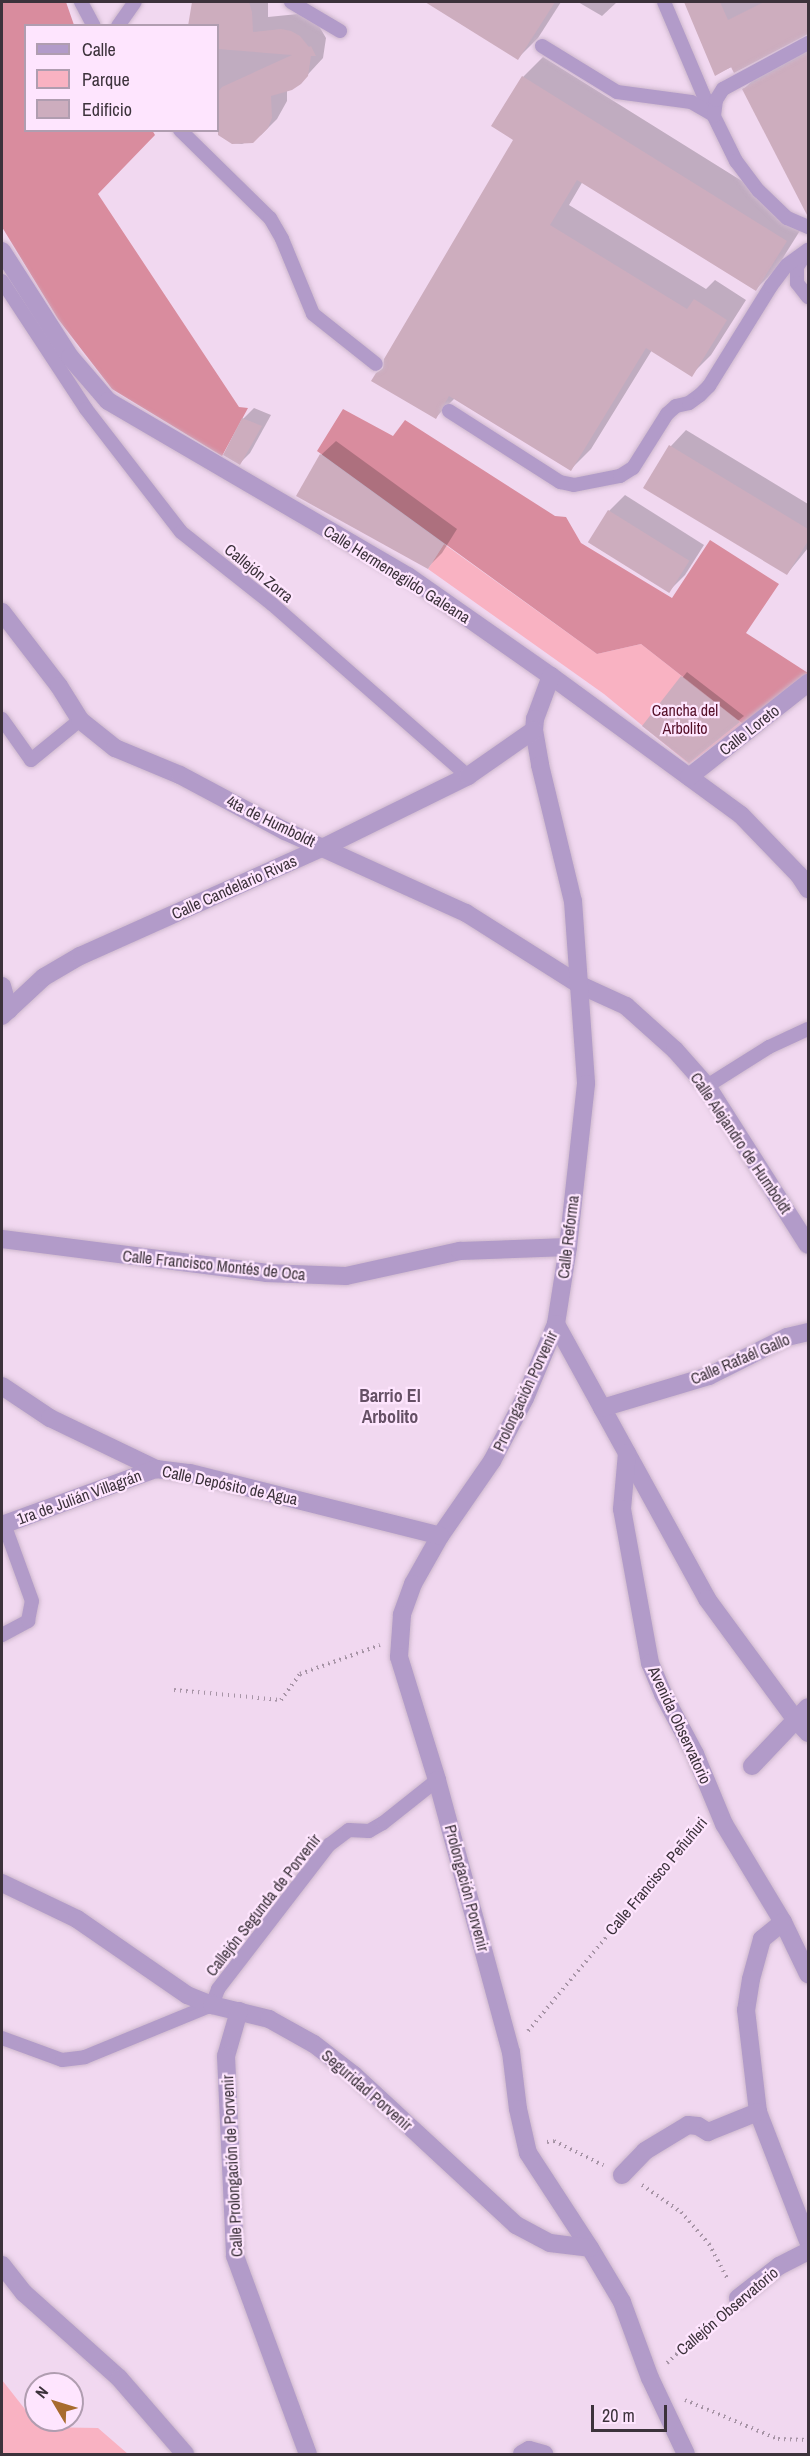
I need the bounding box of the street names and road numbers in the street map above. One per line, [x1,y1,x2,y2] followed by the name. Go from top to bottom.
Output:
[320,521,474,627] street label: Calle Hermenegildo Galeana
[221,540,297,606] street label: Callejón Zorra
[715,701,783,759] street label: Calle Loreto
[224,791,318,851] street label: 4ta de Humboldt
[168,851,300,923] street label: Calle Candelario Rivas
[686,1068,796,1218] street label: Calle Alejandro de Humboldt
[553,1194,583,1280] street label: Calle Reforma
[122,1246,306,1284] street label: Calle Francisco Montés de Oca
[489,1328,561,1454] street label: Prolongación Porvenir
[688,1330,792,1388] street label: Calle Rafaél Gallo
[160,1461,300,1509] street label: Calle Depósito de Agua
[14,1466,144,1528] street label: 1ra de Julián Villagrán
[644,1663,716,1787] street label: Avenida Observatorio
[601,1813,711,1939] street label: Calle Francisco Peñuñuri
[441,1822,493,1954] street label: Prolongación Porvenir
[202,1830,324,1980] street label: Callejón Segunda de Porvenir
[318,2045,416,2135] street label: Seguridad Porvenir
[218,2074,246,2258] street label: Calle Prolongación de Porvenir
[672,2263,782,2359] street label: Callejón Observatorio

